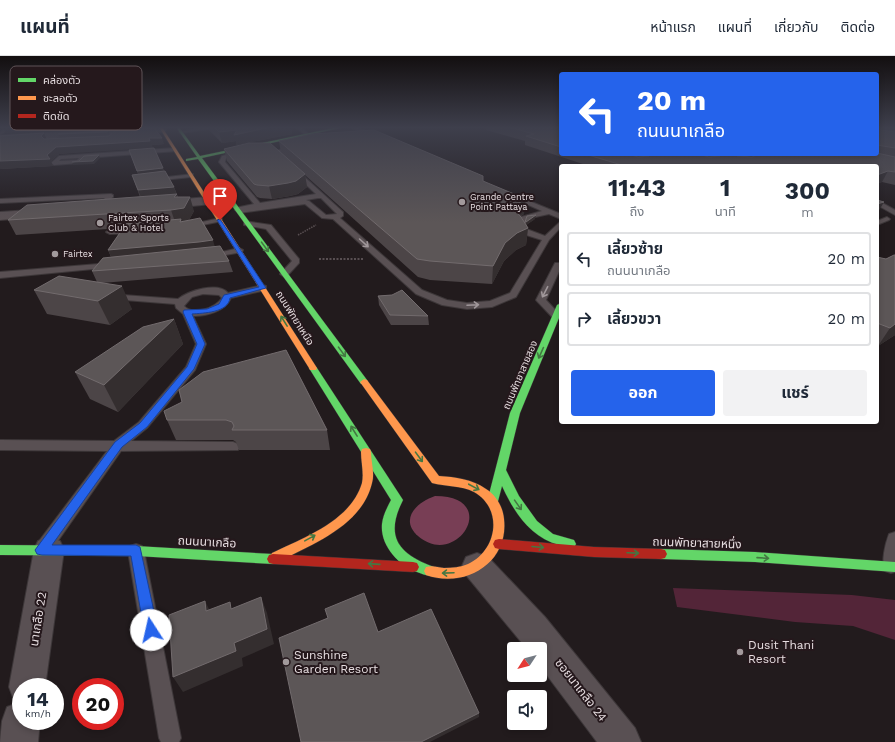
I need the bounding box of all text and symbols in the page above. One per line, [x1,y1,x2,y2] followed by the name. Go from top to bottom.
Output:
[20,15,70,38] text: แผนที่
[650,19,696,35] text: หน้าแรก
[718,19,752,35] text: แผนที่
[774,19,819,35] text: เกี่ยวกับ
[841,19,875,35] text: ติดต่อ
[10,66,142,130] legend
[43,74,81,87] text: คล่องตัว
[637,84,706,117] text: 20 m
[571,88,623,140] icon: left
[43,92,78,105] text: ชะลอตัว
[43,110,70,123] text: ติดขัด
[637,120,725,141] text: ถนนนาเกลือ
[608,174,666,202] text: 11:43
[720,174,730,202] text: 1
[785,177,830,205] text: 300
[203,179,237,220] pin
[209,185,231,207] icon: arrive
[470,192,534,212] place label: Grande Centre Point Pattaya
[457,197,467,207] marker: Grande Centre Point Pattaya
[629,204,644,219] text: ถึง
[715,204,736,219] text: นาที
[801,205,814,220] text: m
[108,213,169,233] place label: Fairtex Sports Club & Hotel
[95,218,105,228] marker: Fairtex Sports Club & Hotel
[359,239,369,248] one-way arrow
[607,240,663,258] text: เลี้ยวซ้าย
[261,242,269,253] one-way arrow
[573,248,595,270] icon: left
[50,249,60,259] marker: Fairtex
[63,249,93,259] place label: Fairtex
[828,250,865,268] text: 20 m
[607,263,671,278] text: ถนนนาเกลือ
[541,285,548,297] one-way arrow
[274,289,316,347] street label: ถนนพัทยาเหนือ
[466,302,479,309] one-way arrow
[573,308,595,330] icon: right
[607,310,661,328] text: เลี้ยวขวา
[828,310,865,328] text: 20 m
[280,316,288,327] one-way arrow
[501,339,539,411] street label: ถนนพัทยาสายสอง
[537,346,545,358] one-way arrow
[338,347,346,358] one-way arrow
[571,370,715,416] button: ออก
[723,370,867,416] button: แชร์
[349,425,357,437] one-way arrow
[415,451,423,462] one-way arrow
[468,484,480,492] one-way arrow
[514,499,522,510] one-way arrow
[652,532,742,552] street label: ถนนพัทยาสายหนึ่ง
[177,533,237,551] street label: ถนนนาเกลือ
[304,534,316,542] one-way arrow
[531,543,544,551] one-way arrow
[626,549,639,557] one-way arrow
[756,554,769,561] one-way arrow
[368,561,381,568] one-way arrow
[442,570,455,577] one-way arrow
[27,591,49,647] street label: นาเกลือ 22
[130,609,172,651] position arrow
[748,638,814,666] place label: Dusit Thani Resort
[507,642,547,682] north arrow
[507,642,547,730] map controls
[735,647,745,657] marker: Dusit Thani Resort
[294,648,378,676] place label: Sunshine Garden Resort
[552,656,610,724] street label: ซอยนาเกลือ 24
[281,657,291,667] marker: Sunshine Garden Resort
[72,678,124,730] speed limit sign: 20
[27,687,49,711] text: 14
[507,690,547,730] button: sound
[25,708,51,719] text: km/h

